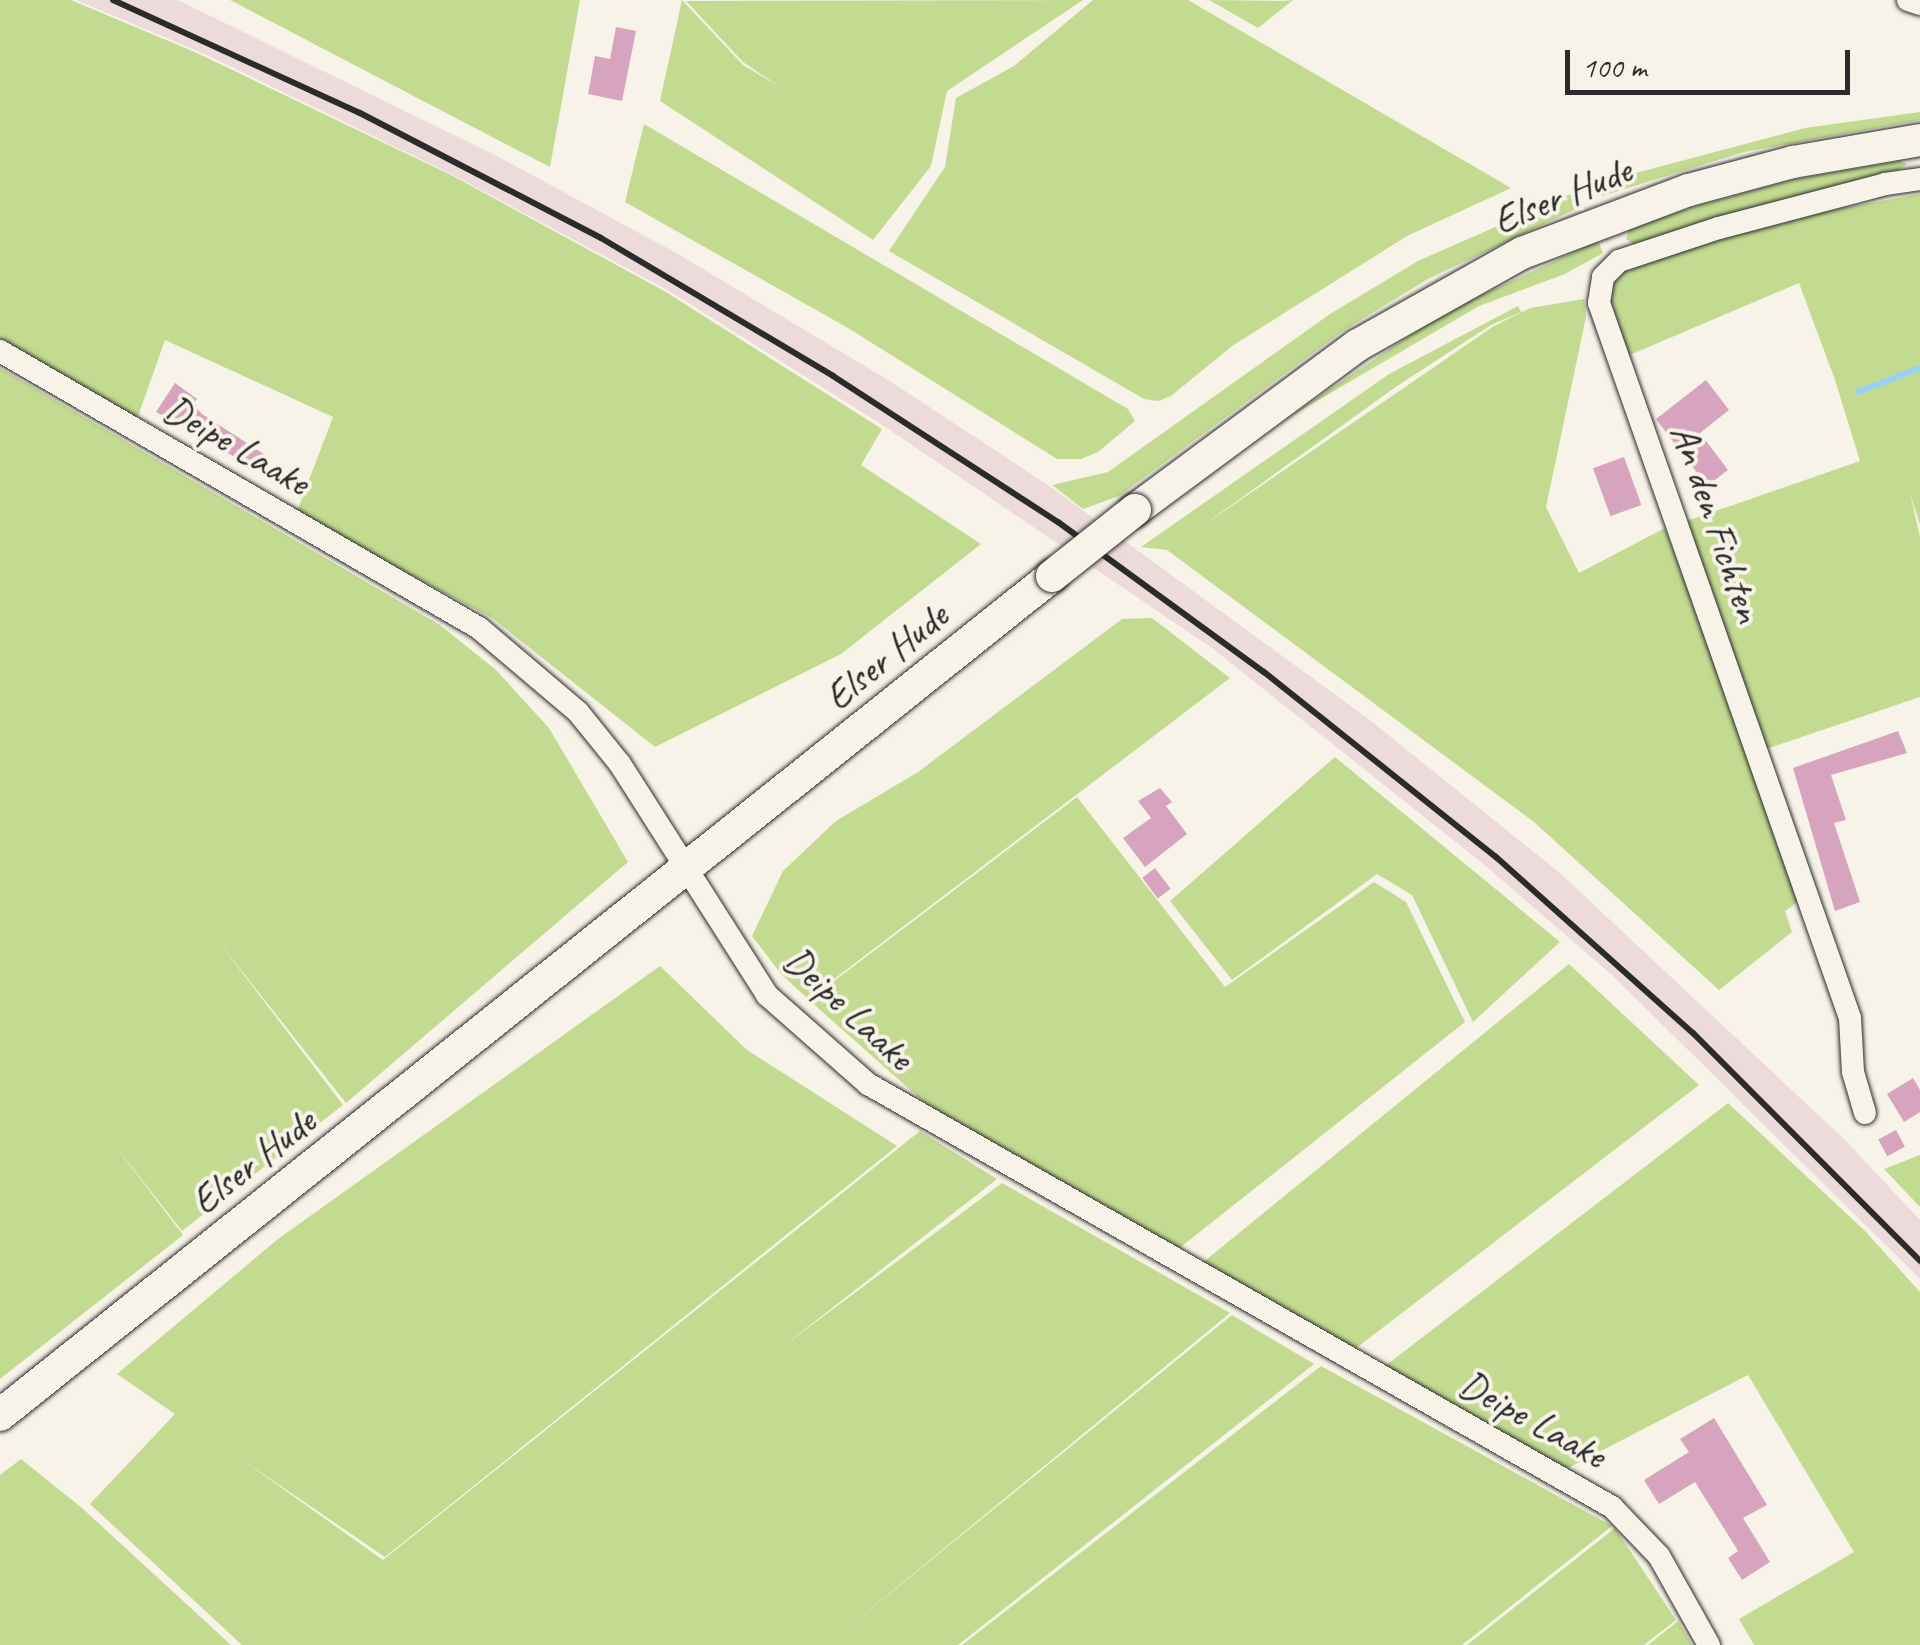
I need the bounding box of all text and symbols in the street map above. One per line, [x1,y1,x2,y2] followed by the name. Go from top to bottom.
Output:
[1570,30,1855,92] scale bar
[1582,48,1647,86] text: 100 m
[1486,146,1638,244] street label: Elser Hude
[156,384,318,506] street label: Deipe Laake
[1661,418,1773,628] street label: An den Fichten
[815,592,957,720] street label: Elser Hude
[774,936,924,1080] street label: Deipe Laake
[181,1098,325,1224] street label: Elser Hude
[1451,1359,1615,1479] street label: Deipe Laake

